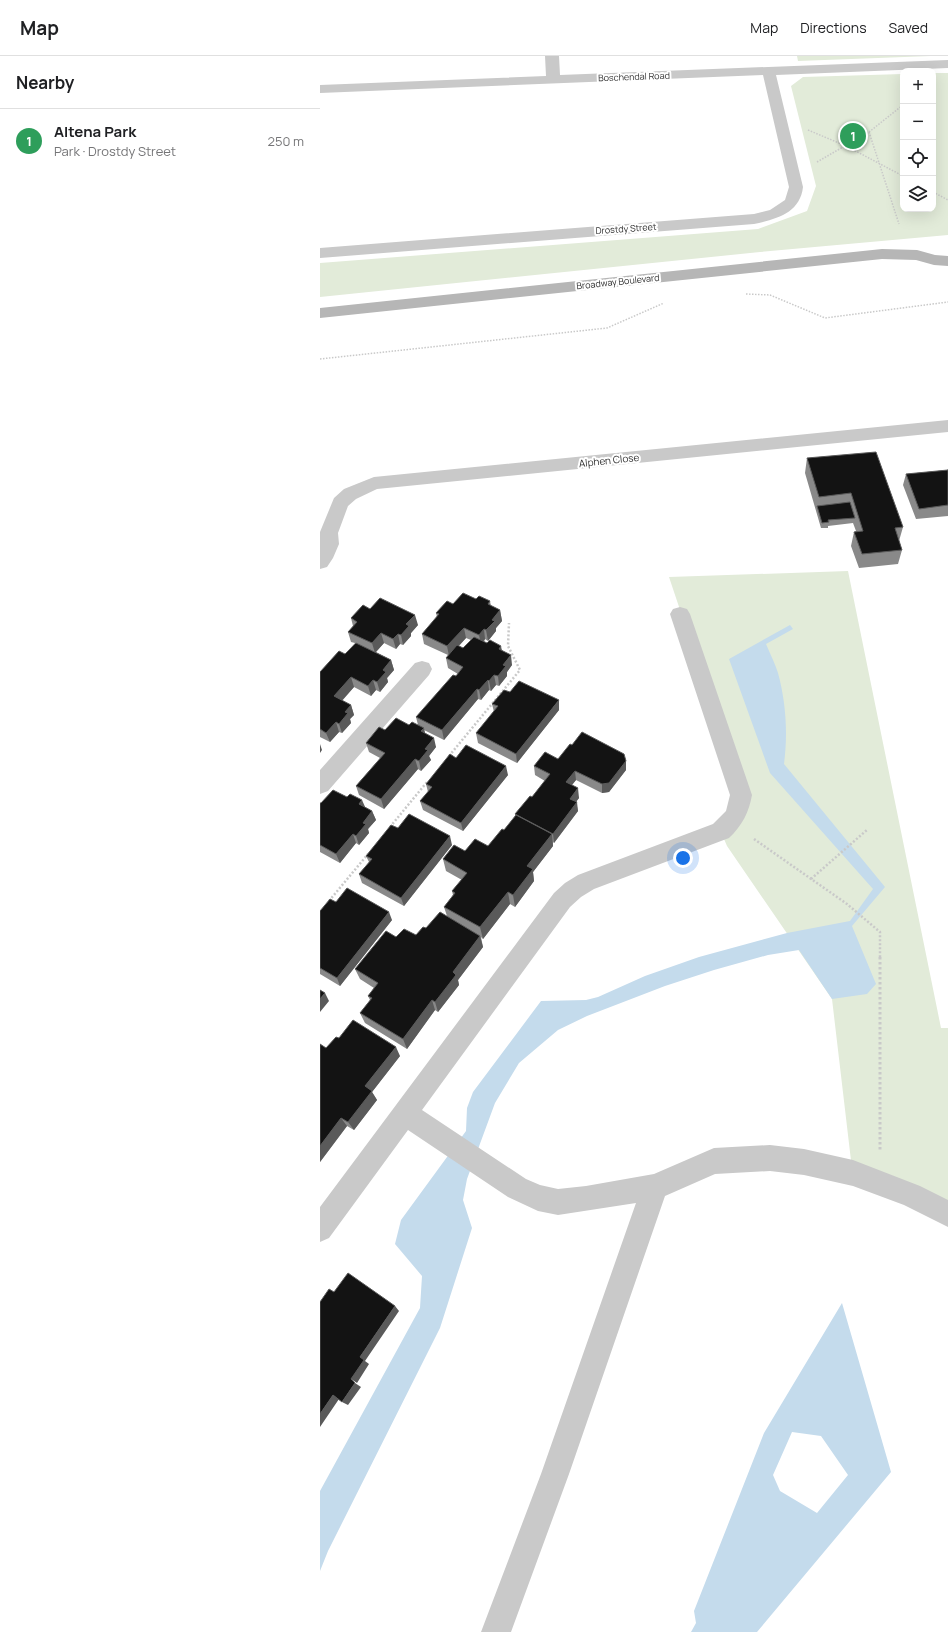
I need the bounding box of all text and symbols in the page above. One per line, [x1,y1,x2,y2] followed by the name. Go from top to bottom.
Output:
[20,15,59,41] text: Map
[750,18,778,37] text: Map
[800,18,867,37] text: Directions
[889,18,928,37] text: Saved
[900,68,936,212] map controls
[900,68,936,104] button: +
[598,69,670,84] street label: Boschendal Road
[16,71,74,94] text: Nearby
[900,104,936,140] button: −
[54,121,136,142] text: Altena Park
[840,121,866,151] pin: 1
[26,132,32,150] text: 1
[268,132,304,150] text: 250 m
[900,140,936,176] button: locate
[54,142,176,160] text: Park · Drostdy Street
[900,176,936,212] button: layers
[595,220,657,237] street label: Drostdy Street
[576,271,660,292] street label: Broadway Boulevard
[578,450,640,470] street label: Alphen Close
[673,848,693,868] your location

